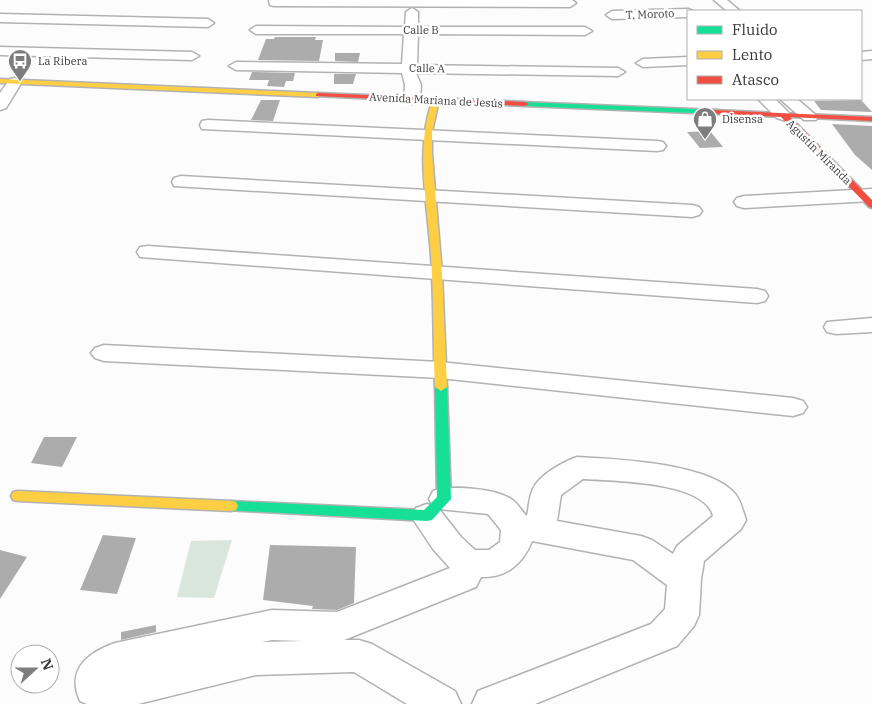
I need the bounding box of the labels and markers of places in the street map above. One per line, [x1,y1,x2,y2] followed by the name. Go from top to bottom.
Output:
[7,48,33,82] bus stop icon: La Ribera
[38,54,87,68] place label: La Ribera
[692,106,718,140] shop icon: Disensa
[722,112,763,126] place label: Disensa

